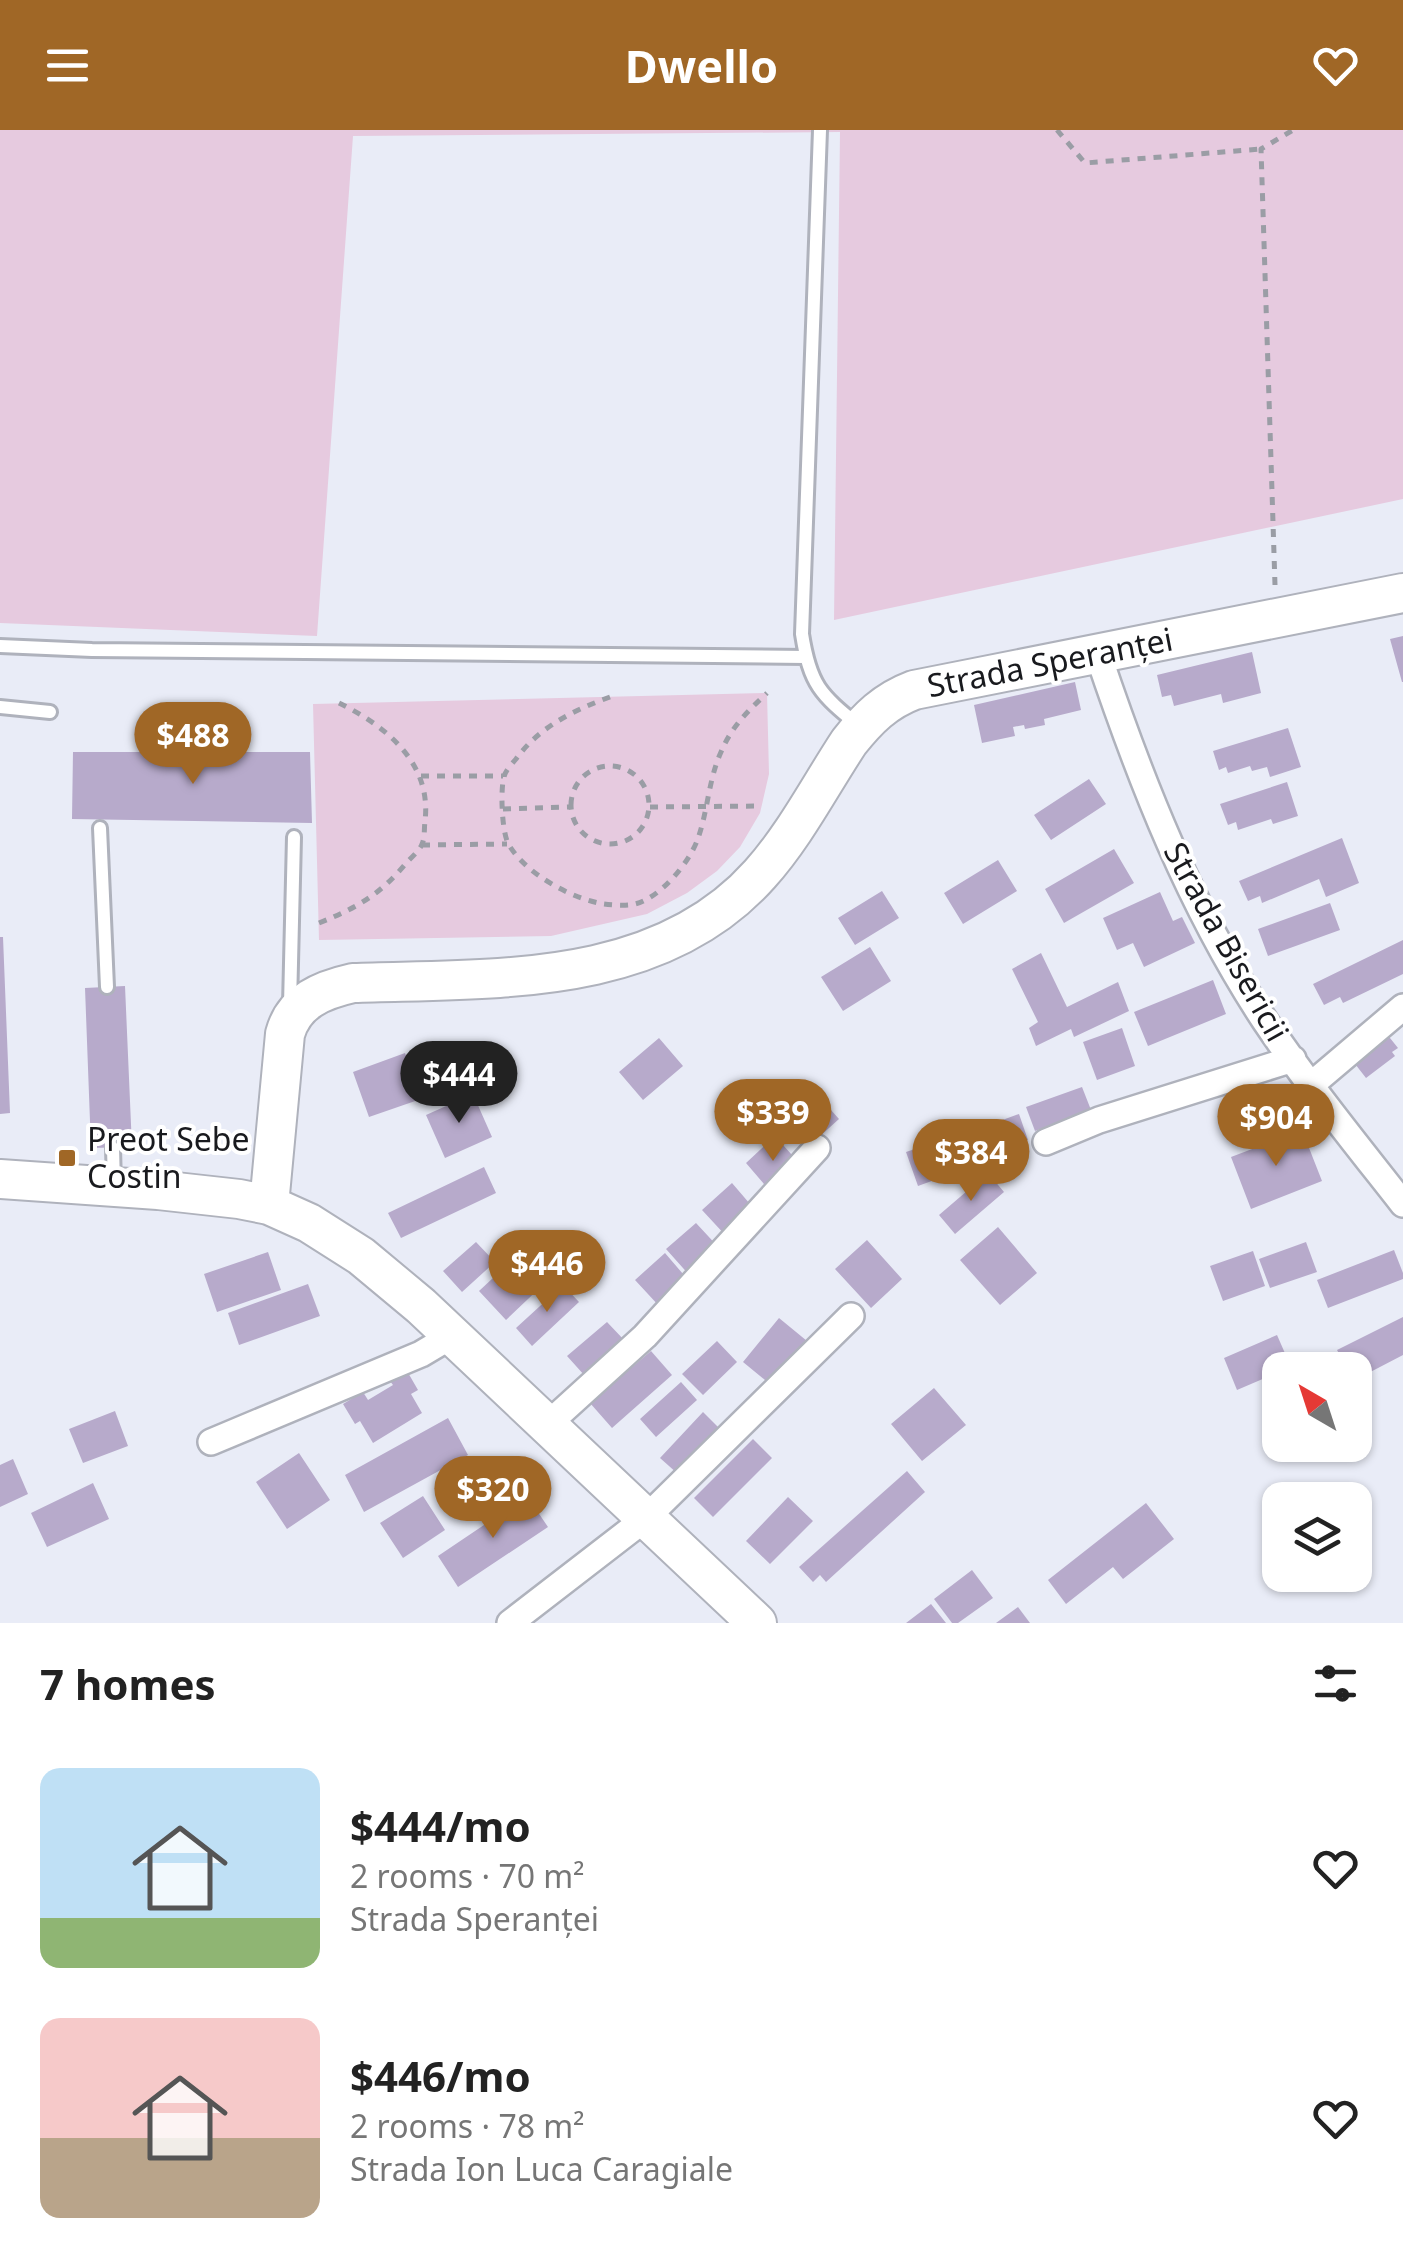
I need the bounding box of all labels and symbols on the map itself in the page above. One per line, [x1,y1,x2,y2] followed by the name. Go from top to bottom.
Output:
[923,617,1176,706] street label: Strada Speranței
[134,702,252,787] pin: $488
[1155,834,1300,1049] street label: Strada Bisericii
[400,1041,518,1126] pin: $444
[714,1079,832,1164] pin: $339
[1217,1084,1335,1169] pin: $904
[87,1117,250,1197] place label: Preot Sebe Costin
[912,1119,1030,1204] pin: $384
[56,1147,78,1169] marker: Preot Sebe Costin
[488,1230,606,1315] pin: $446
[1262,1352,1372,1462] north arrow
[434,1456,552,1541] pin: $320

